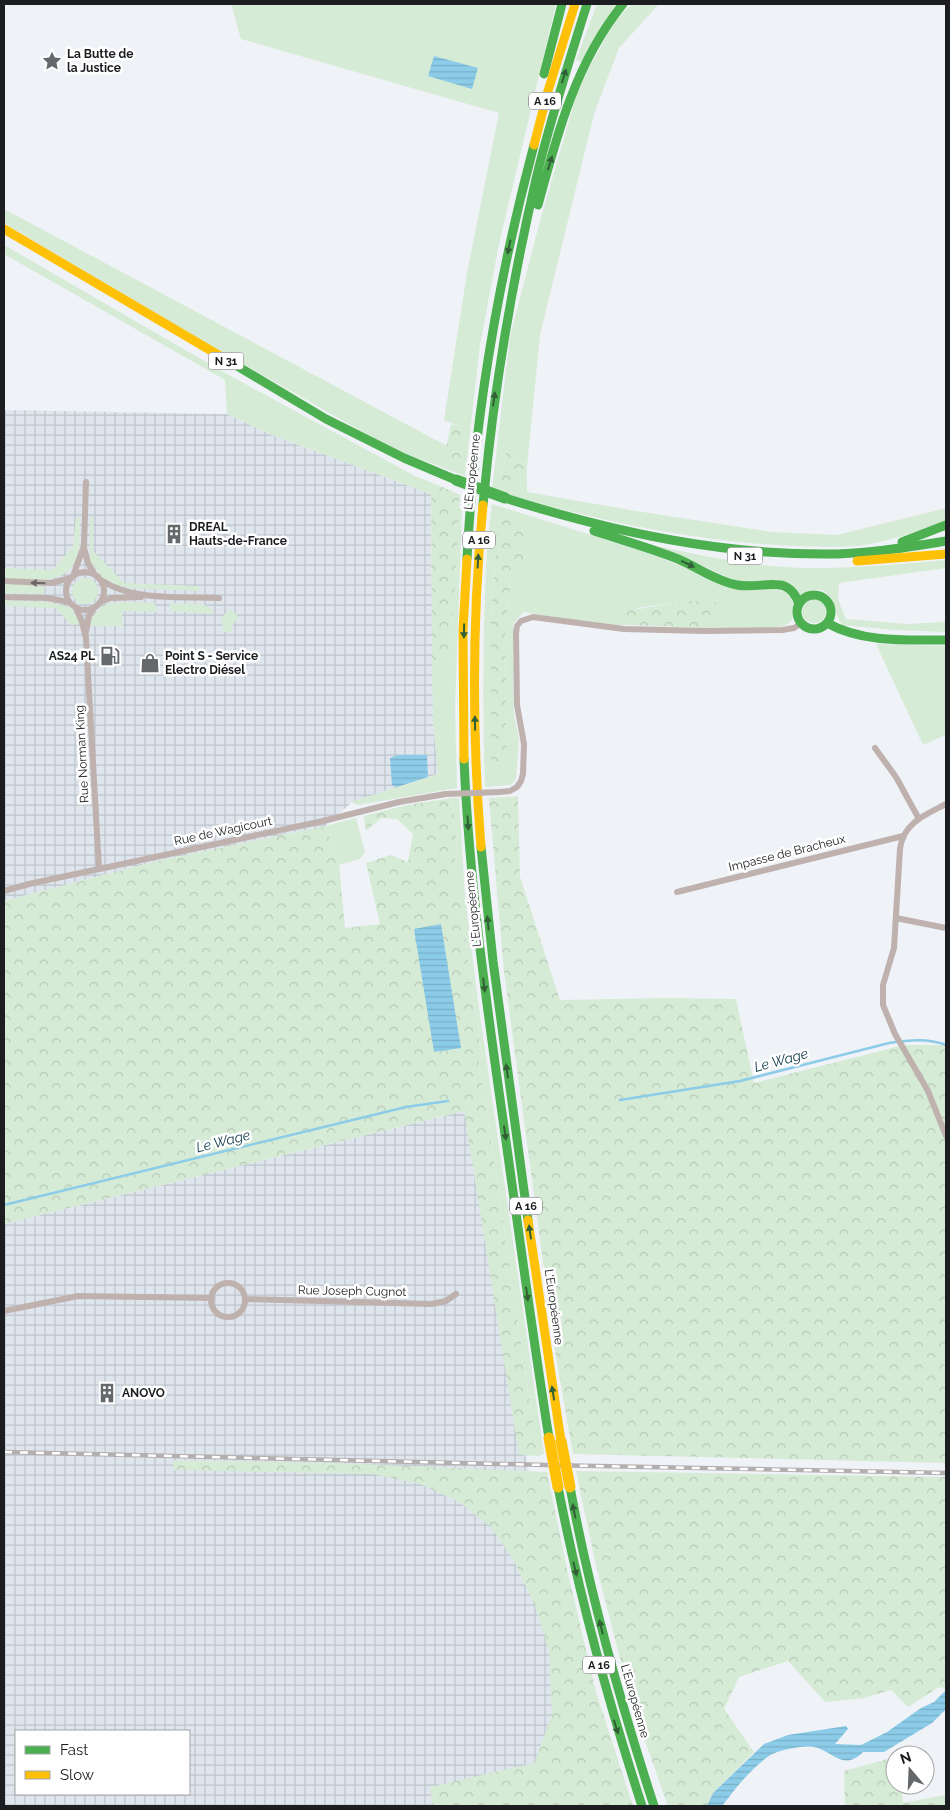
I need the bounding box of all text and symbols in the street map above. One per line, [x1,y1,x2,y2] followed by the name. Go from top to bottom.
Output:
[67,47,133,75] place label: La Butte de la Justice
[41,50,63,72] place icon: La Butte de la Justice
[560,68,568,83] one-way arrow
[529,92,561,110] road number: A 16
[547,155,555,170] one-way arrow
[504,240,512,256] one-way arrow
[208,352,244,370] road number: N 31
[490,391,498,407] one-way arrow
[461,433,483,511] street label: L'Européenne
[189,520,287,548] place label: DREAL Hauts-de-France
[163,523,185,545] building icon: DREAL Hauts-de-France
[463,532,495,548] road number: A 16
[728,548,762,564] road number: N 31
[474,553,482,569] one-way arrow
[681,560,695,568] one-way arrow
[30,578,46,586] one-way arrow
[460,623,468,639] one-way arrow
[99,645,121,667] fuel station icon: AS24 PL
[49,649,95,663] place label: AS24 PL
[165,649,258,677] place label: Point S - Service Electro Diésel
[139,652,161,674] shop icon: Point S - Service Electro Diésel
[72,705,92,803] street label: Rue Norman King
[471,715,479,731] one-way arrow
[173,814,273,848] street label: Rue de Wagicourt
[464,816,472,832] one-way arrow
[727,832,847,874] street label: Impasse de Bracheux
[462,870,484,948] street label: L'Européenne
[484,914,492,930] one-way arrow
[480,977,488,993] one-way arrow
[752,1045,810,1075] water label: Le Wage
[503,1063,511,1079] one-way arrow
[194,1126,252,1155] water label: Le Wage
[501,1126,509,1142] one-way arrow
[510,1198,542,1214] road number: A 16
[526,1224,534,1240] one-way arrow
[542,1268,566,1346] street label: L'Européenne
[298,1283,406,1299] street label: Rue Joseph Cugnot
[524,1287,532,1303] one-way arrow
[96,1382,118,1404] building icon: ANOVO
[549,1385,557,1401] one-way arrow
[122,1386,165,1400] place label: ANOVO
[570,1502,578,1518] one-way arrow
[571,1562,579,1577] one-way arrow
[596,1619,604,1634] one-way arrow
[583,1656,615,1674] road number: A 16
[618,1662,652,1740] street label: L'Européenne
[613,1719,621,1734] one-way arrow
[15,1730,190,1795] legend
[60,1741,88,1759] text: Fast
[885,1745,935,1795] north arrow
[898,1748,913,1767] text: N
[60,1766,94,1784] text: Slow

